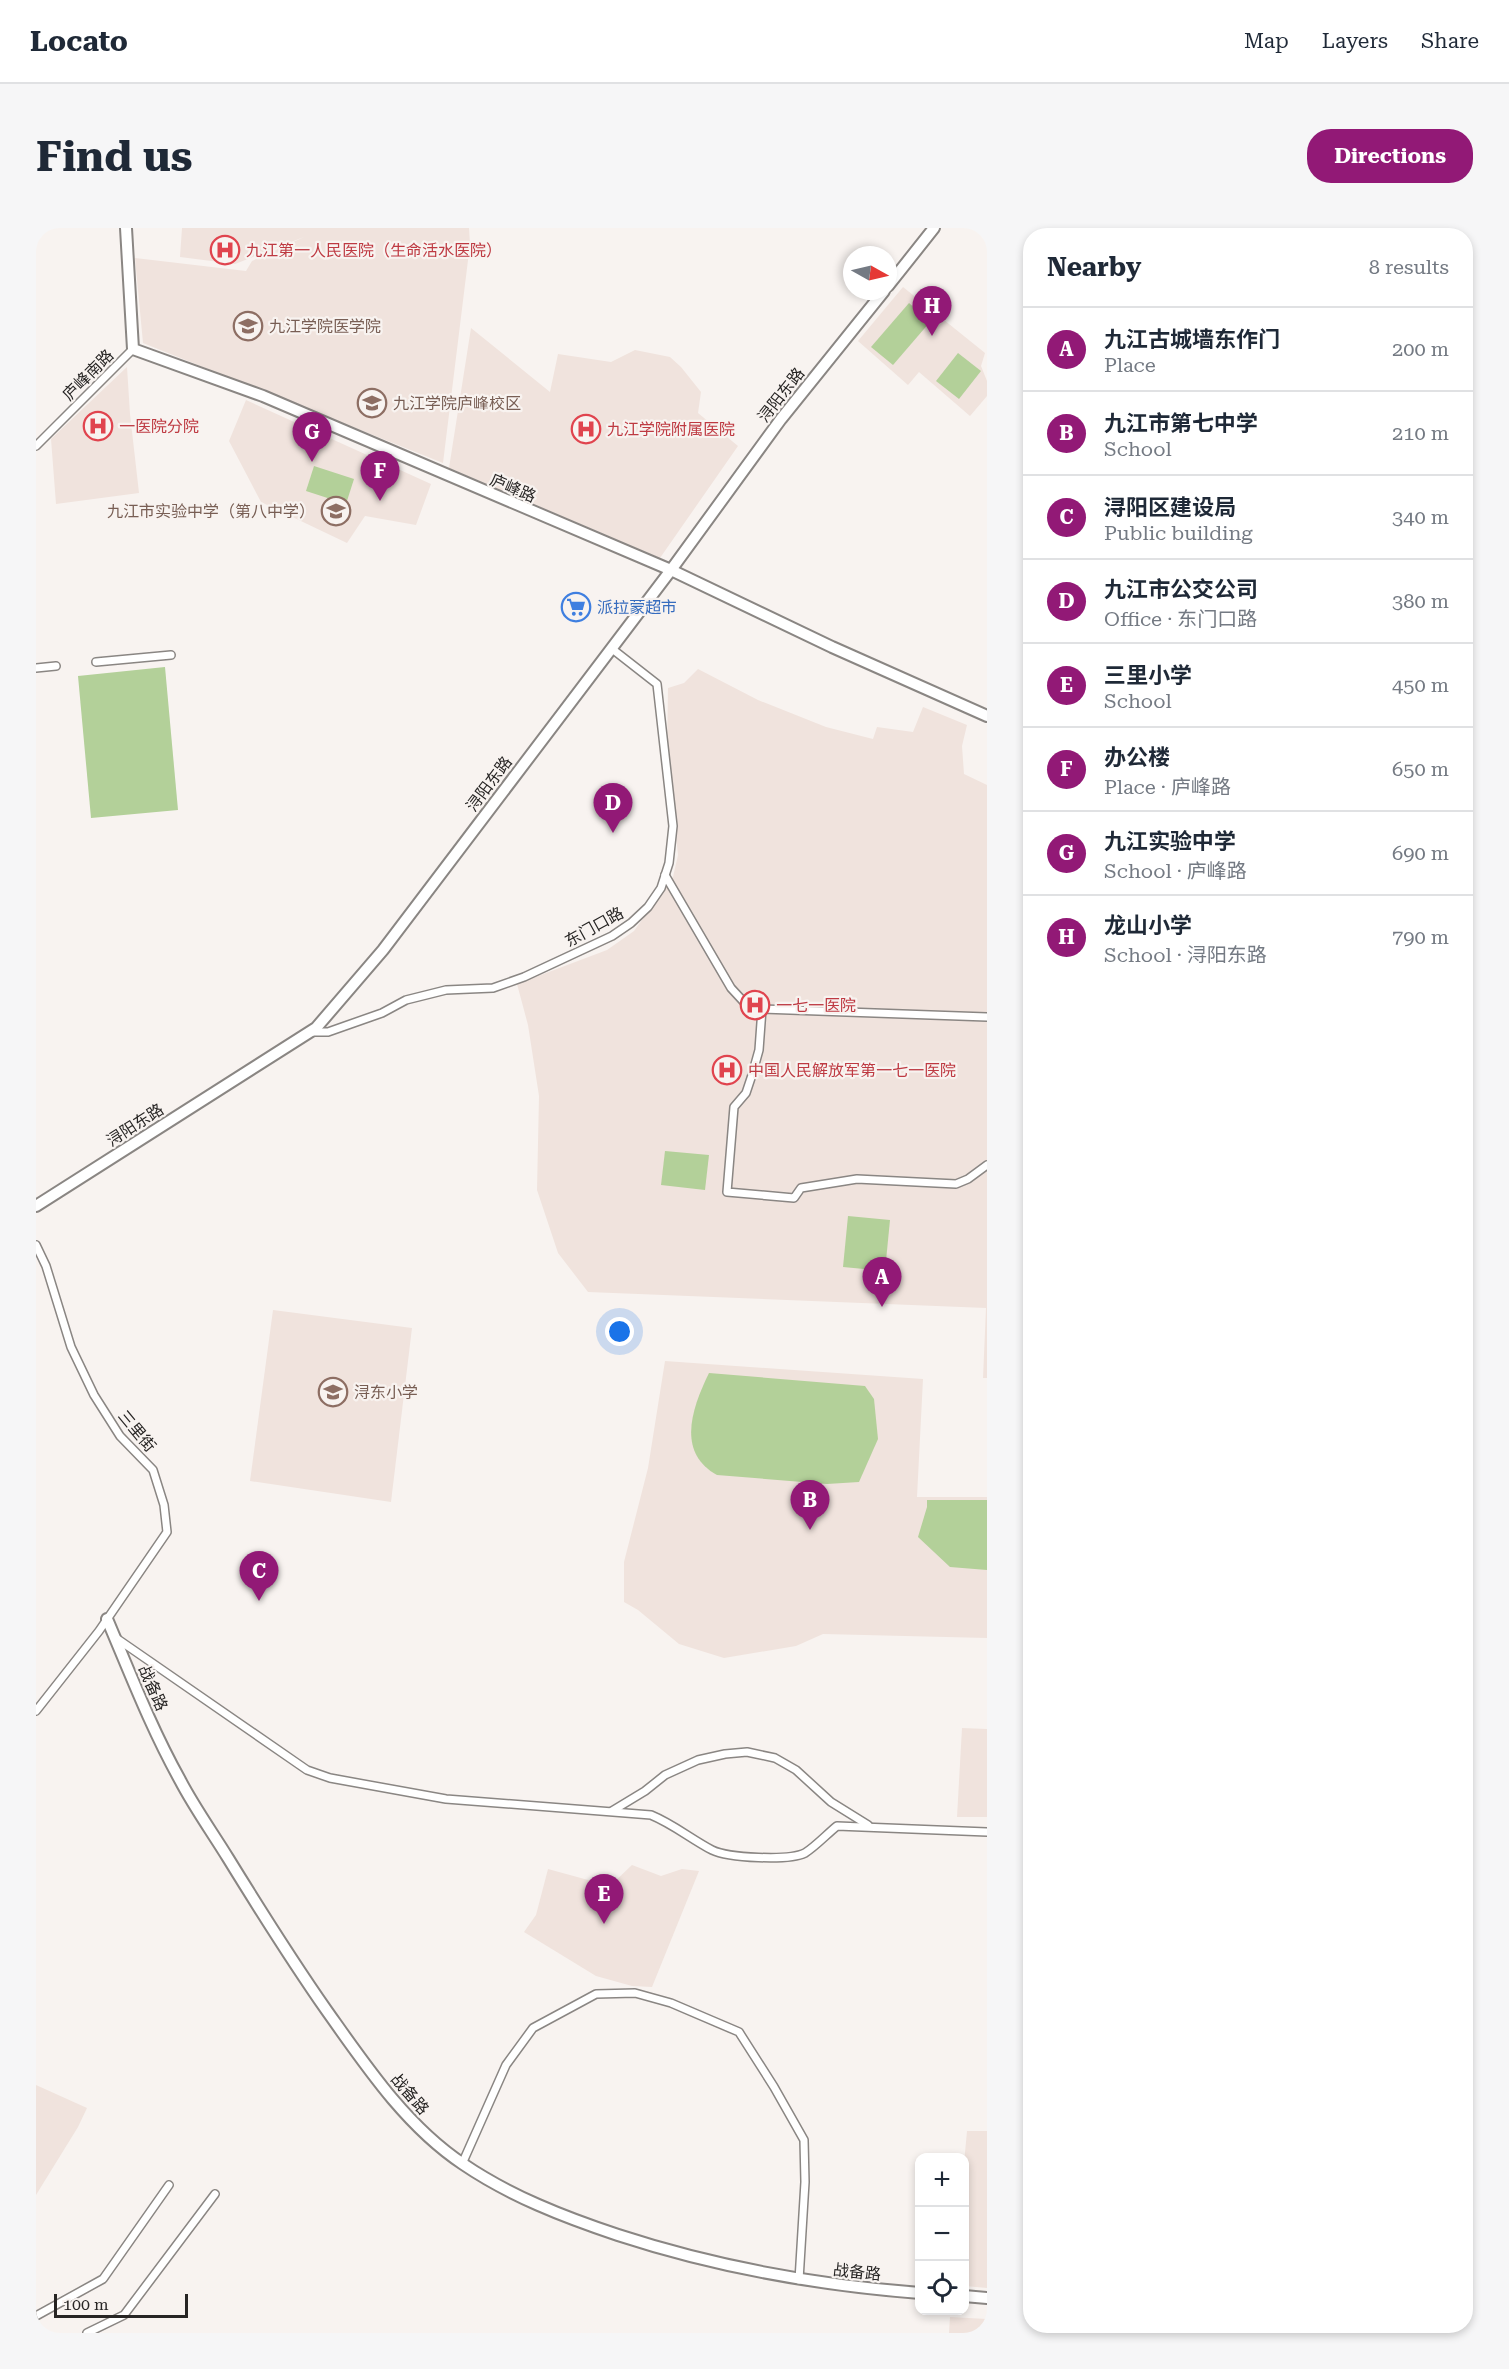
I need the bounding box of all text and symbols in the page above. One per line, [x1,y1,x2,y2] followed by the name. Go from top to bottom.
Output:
[30,25,128,58] text: Locato
[1244,29,1289,53] text: Map
[1322,29,1388,53] text: Layers
[1421,29,1479,53] text: Share
[1307,129,1473,183] button: Directions
[36,132,193,181] text: Find us
[209,234,241,266] hospital icon: 九江第一人民医院（生命活水医院）
[246,241,502,260] place label: 九江第一人民医院（生命活水医院）
[843,246,897,300] north arrow
[1047,252,1141,282] text: Nearby
[1369,255,1449,279] text: 8 results
[912,286,952,336] pin: H
[232,310,264,342] school or university icon: 九江学院医学院
[269,317,381,336] place label: 九江学院医学院
[1104,327,1280,352] text: 九江古城墙东作门
[1059,337,1074,361] text: A
[1392,337,1449,361] text: 200 m
[59,346,117,404] street label: 庐峰南路
[1104,353,1156,377] text: Place
[754,364,808,426] street label: 浔阳东路
[356,387,388,419] school or university icon: 九江学院庐峰校区
[393,394,521,413] place label: 九江学院庐峰校区
[82,410,114,442] hospital icon: 一医院分院
[1104,411,1258,436] text: 九江市第七中学
[292,412,332,462] pin: G
[570,413,602,445] hospital icon: 九江学院附属医院
[119,417,199,436] place label: 一医院分院
[607,420,735,439] place label: 九江学院附属医院
[1059,421,1074,445] text: B
[1392,421,1449,445] text: 210 m
[1104,437,1172,461] text: School
[360,452,400,501] pin: F
[487,470,539,506] street label: 庐峰路
[320,495,352,527] school or university icon: 九江市实验中学（第八中学）
[1104,495,1236,520] text: 浔阳区建设局
[107,502,315,521] place label: 九江市实验中学（第八中学）
[1060,505,1074,529] text: C
[1392,505,1449,529] text: 340 m
[1104,521,1253,545] text: Public building
[1104,577,1258,602] text: 九江市公交公司
[1058,589,1075,613] text: D
[1392,589,1449,613] text: 380 m
[560,591,592,623] supermarket icon: 派拉蒙超市
[597,598,677,617] place label: 派拉蒙超市
[1104,607,1257,631] text: Office · 东门口路
[1104,663,1192,688] text: 三里小学
[1060,673,1073,697] text: E
[1392,673,1449,697] text: 450 m
[1104,689,1172,713] text: School
[1104,745,1170,770] text: 办公楼
[462,753,516,815] street label: 浔阳东路
[1060,757,1073,781] text: F
[1392,757,1449,781] text: 650 m
[1104,775,1231,799] text: Place · 庐峰路
[594,784,632,833] pin: D
[1104,829,1236,854] text: 九江实验中学
[1059,841,1074,865] text: G
[1392,841,1449,865] text: 690 m
[1104,859,1247,883] text: School · 庐峰路
[561,903,627,951] street label: 东门口路
[1104,913,1192,938] text: 龙山小学
[1058,925,1075,949] text: H
[1392,925,1449,949] text: 790 m
[1104,943,1267,967] text: School · 浔阳东路
[739,989,771,1021] hospital icon: 一七一医院
[776,996,856,1015] place label: 一七一医院
[711,1054,743,1086] hospital icon: 中国人民解放军第一七一医院
[748,1061,956,1080] place label: 中国人民解放军第一七一医院
[103,1100,167,1150] street label: 浔阳东路
[862,1258,902,1307] pin: A
[605,1317,634,1346] your location
[317,1376,349,1408] school or university icon: 浔东小学
[354,1383,418,1402] place label: 浔东小学
[114,1407,160,1455] street label: 三里街
[790,1480,830,1530] pin: B
[240,1552,278,1601] pin: C
[135,1662,171,1714] street label: 战备路
[584,1874,624,1924] pin: E
[387,2070,433,2118] street label: 战备路
[915,2153,969,2315] map controls
[915,2153,969,2207] button: +
[915,2207,969,2261] button: −
[832,2260,882,2284] street label: 战备路
[915,2261,969,2315] button: locate
[54,2291,188,2318] scale bar
[63,2295,109,2314] text: 100 m

